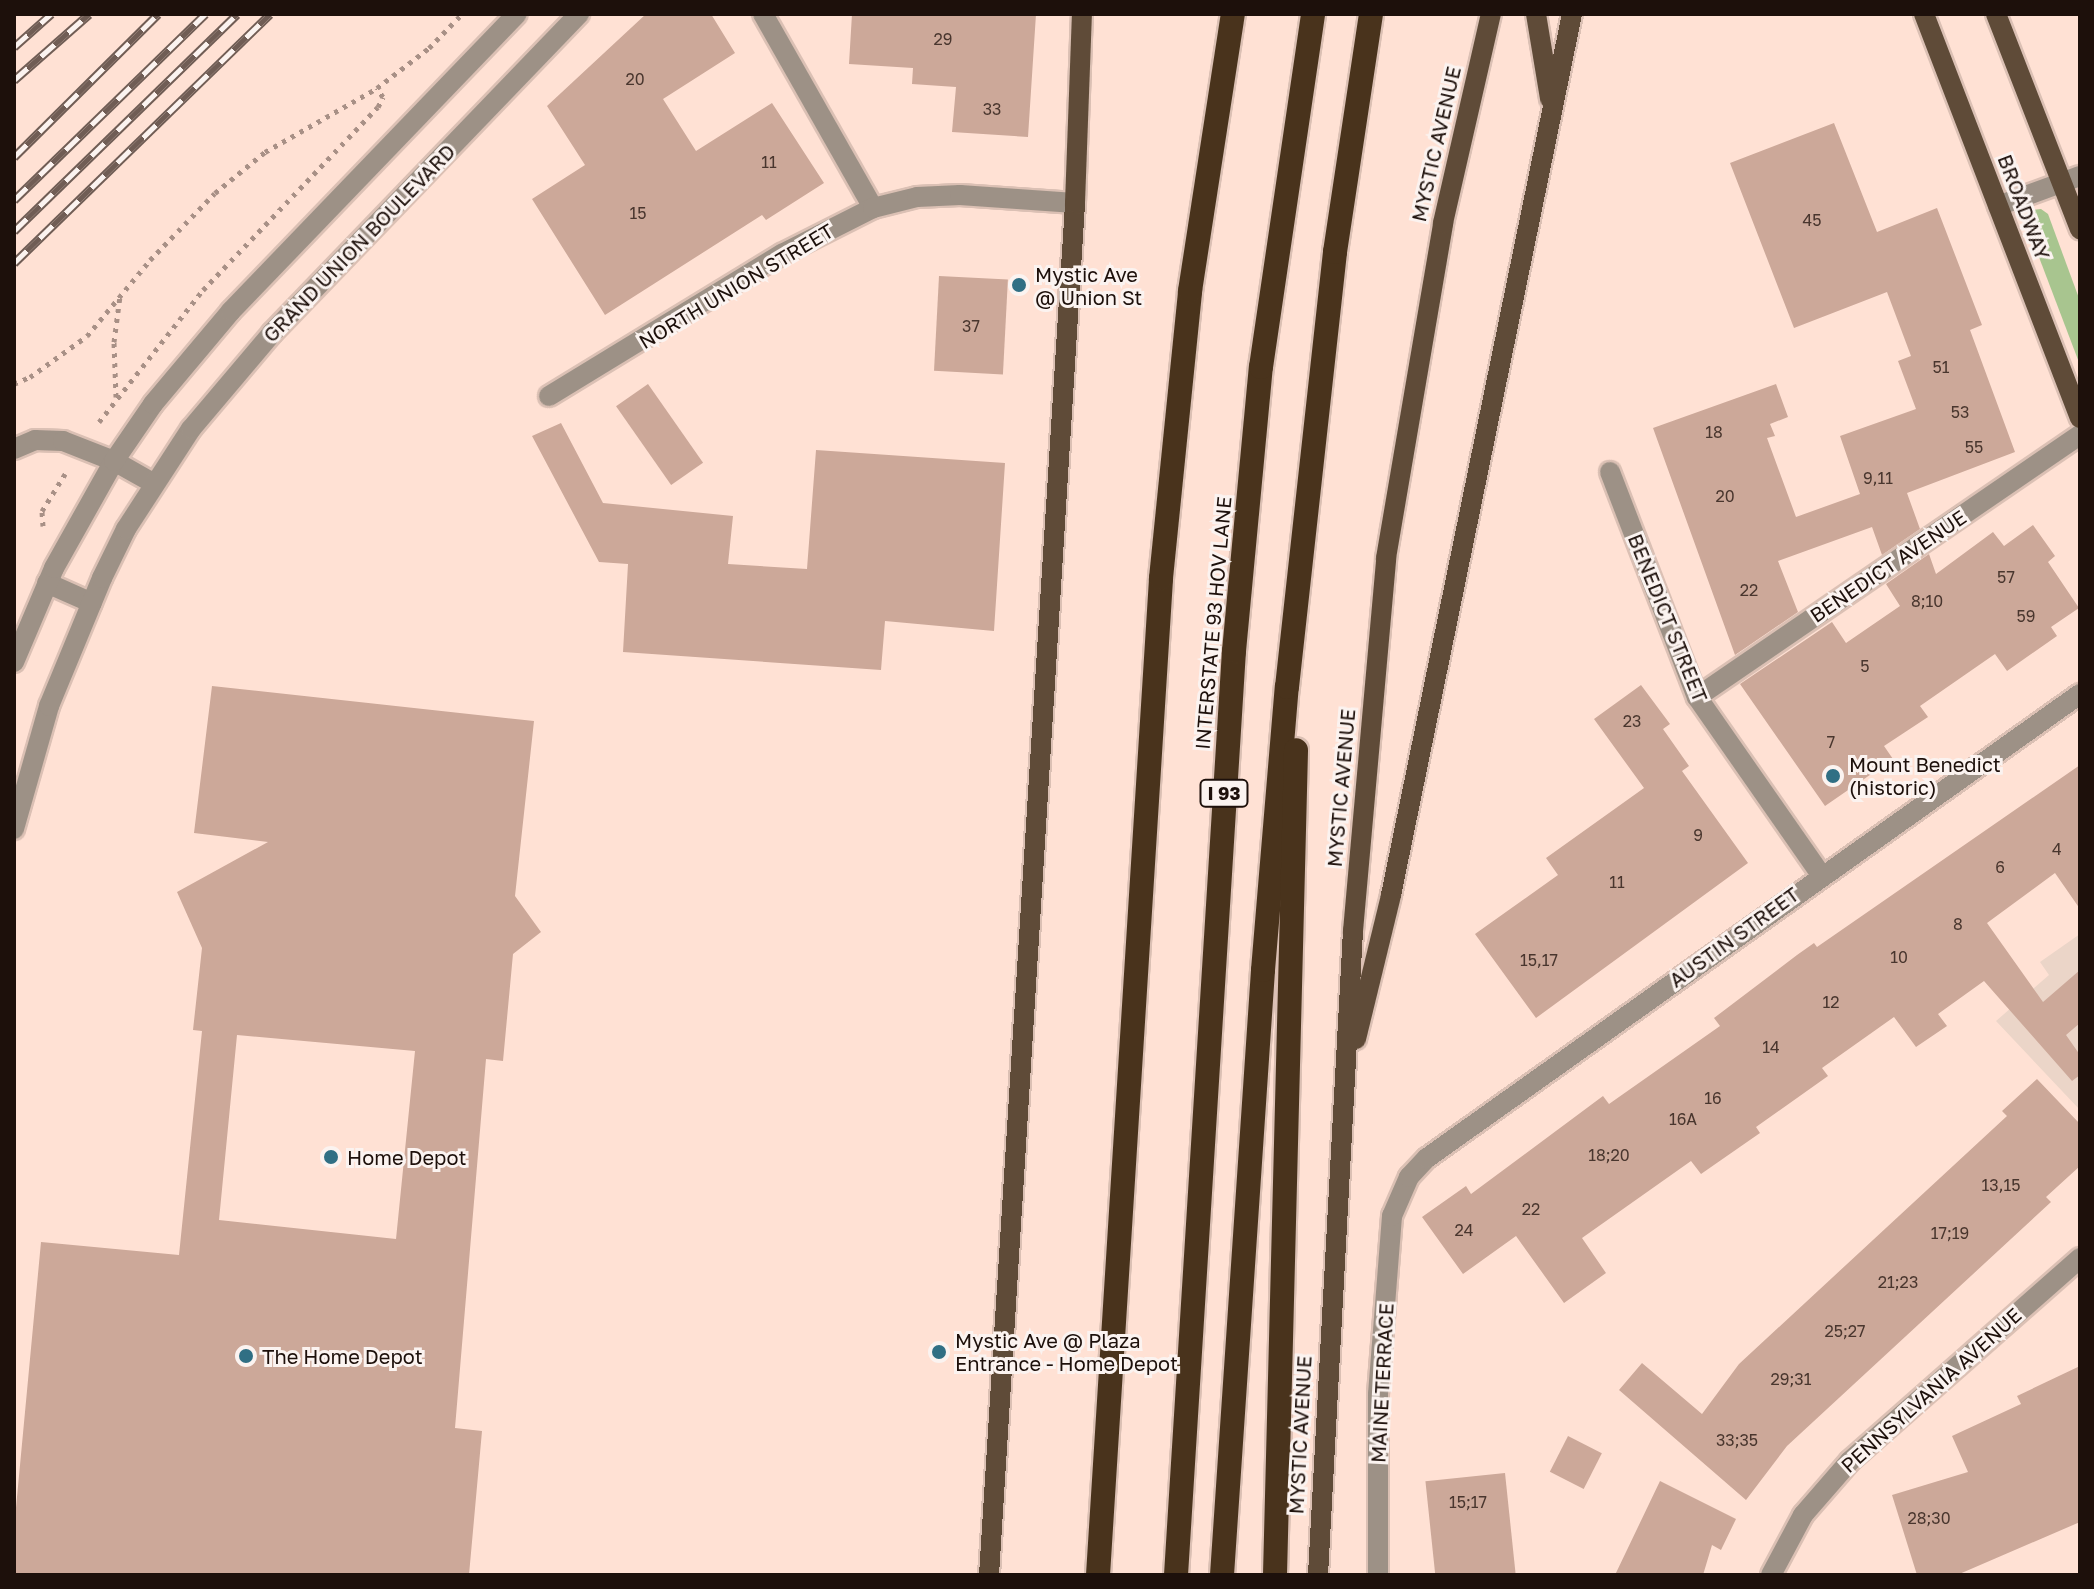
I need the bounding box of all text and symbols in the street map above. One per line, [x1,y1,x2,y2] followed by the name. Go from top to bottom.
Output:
[934,29,952,49] house number: 29
[1406,64,1466,224] street label: MYSTIC AVENUE
[625,69,645,89] house number: 20
[983,99,1001,119] house number: 33
[258,139,460,347] street label: GRAND UNION BOULEVARD
[1993,151,2055,263] street label: BROADWAY
[761,152,777,172] house number: 11
[629,203,647,223] house number: 15
[1802,210,1822,230] house number: 45
[634,218,838,354] street label: NORTH UNION STREET
[1035,262,1142,309] place label: Mystic Ave @ Union St
[1010,276,1028,294] marker: Mystic Ave @ Union St
[962,316,980,336] house number: 37
[1932,357,1950,377] house number: 51
[1951,402,1969,422] house number: 53
[1705,422,1723,442] house number: 18
[1965,437,1983,457] house number: 55
[1863,468,1893,488] house number: 9,11
[1715,486,1735,506] house number: 20
[1190,495,1236,751] street label: INTERSTATE 93 HOV LANE
[1805,505,1971,627] street label: BENEDICT AVENUE
[1623,530,1713,706] street label: BENEDICT STREET
[1997,567,2015,587] house number: 57
[1740,580,1758,600] house number: 22
[1911,591,1943,611] house number: 8;10
[2017,606,2035,626] house number: 59
[1860,656,1870,676] house number: 5
[1322,708,1360,868] street label: MYSTIC AVENUE
[1623,711,1641,731] house number: 23
[1827,732,1835,752] house number: 7
[1849,752,2001,799] place label: Mount Benedict (historic)
[1824,767,1842,785] marker: Mount Benedict (historic)
[1198,779,1250,807] road number: I 93
[1693,825,1703,845] house number: 9
[2052,839,2062,859] house number: 4
[1995,857,2005,877] house number: 6
[1609,872,1625,892] house number: 11
[1664,882,1804,992] street label: AUSTIN STREET
[1953,914,1963,934] house number: 8
[1890,947,1908,967] house number: 10
[1520,950,1558,970] house number: 15,17
[1822,992,1840,1012] house number: 12
[1762,1037,1780,1057] house number: 14
[1704,1088,1722,1108] house number: 16
[1669,1109,1697,1129] house number: 16A
[347,1145,466,1169] place label: Home Depot
[1588,1145,1630,1165] house number: 18;20
[322,1148,340,1166] marker: Home Depot
[1982,1175,2020,1195] house number: 13,15
[1522,1199,1540,1219] house number: 22
[1454,1220,1474,1240] house number: 24
[1931,1223,1969,1243] house number: 17;19
[1878,1272,1918,1292] house number: 21;23
[1366,1303,1398,1463] street label: MAINE TERRACE
[1836,1303,2026,1477] street label: PENNSYLVANIA AVENUE
[1824,1321,1866,1341] house number: 25;27
[955,1328,1178,1375] place label: Mystic Ave @ Plaza Entrance - Home Depot
[930,1343,948,1361] marker: Mystic Ave @ Plaza Entrance - Home Depot
[262,1344,423,1368] place label: The Home Depot
[237,1347,255,1365] marker: The Home Depot
[1284,1355,1316,1515] street label: MYSTIC AVENUE
[1771,1369,1811,1389] house number: 29;31
[1716,1430,1758,1450] house number: 33;35
[1449,1492,1487,1512] house number: 15;17
[1907,1508,1951,1528] house number: 28;30

